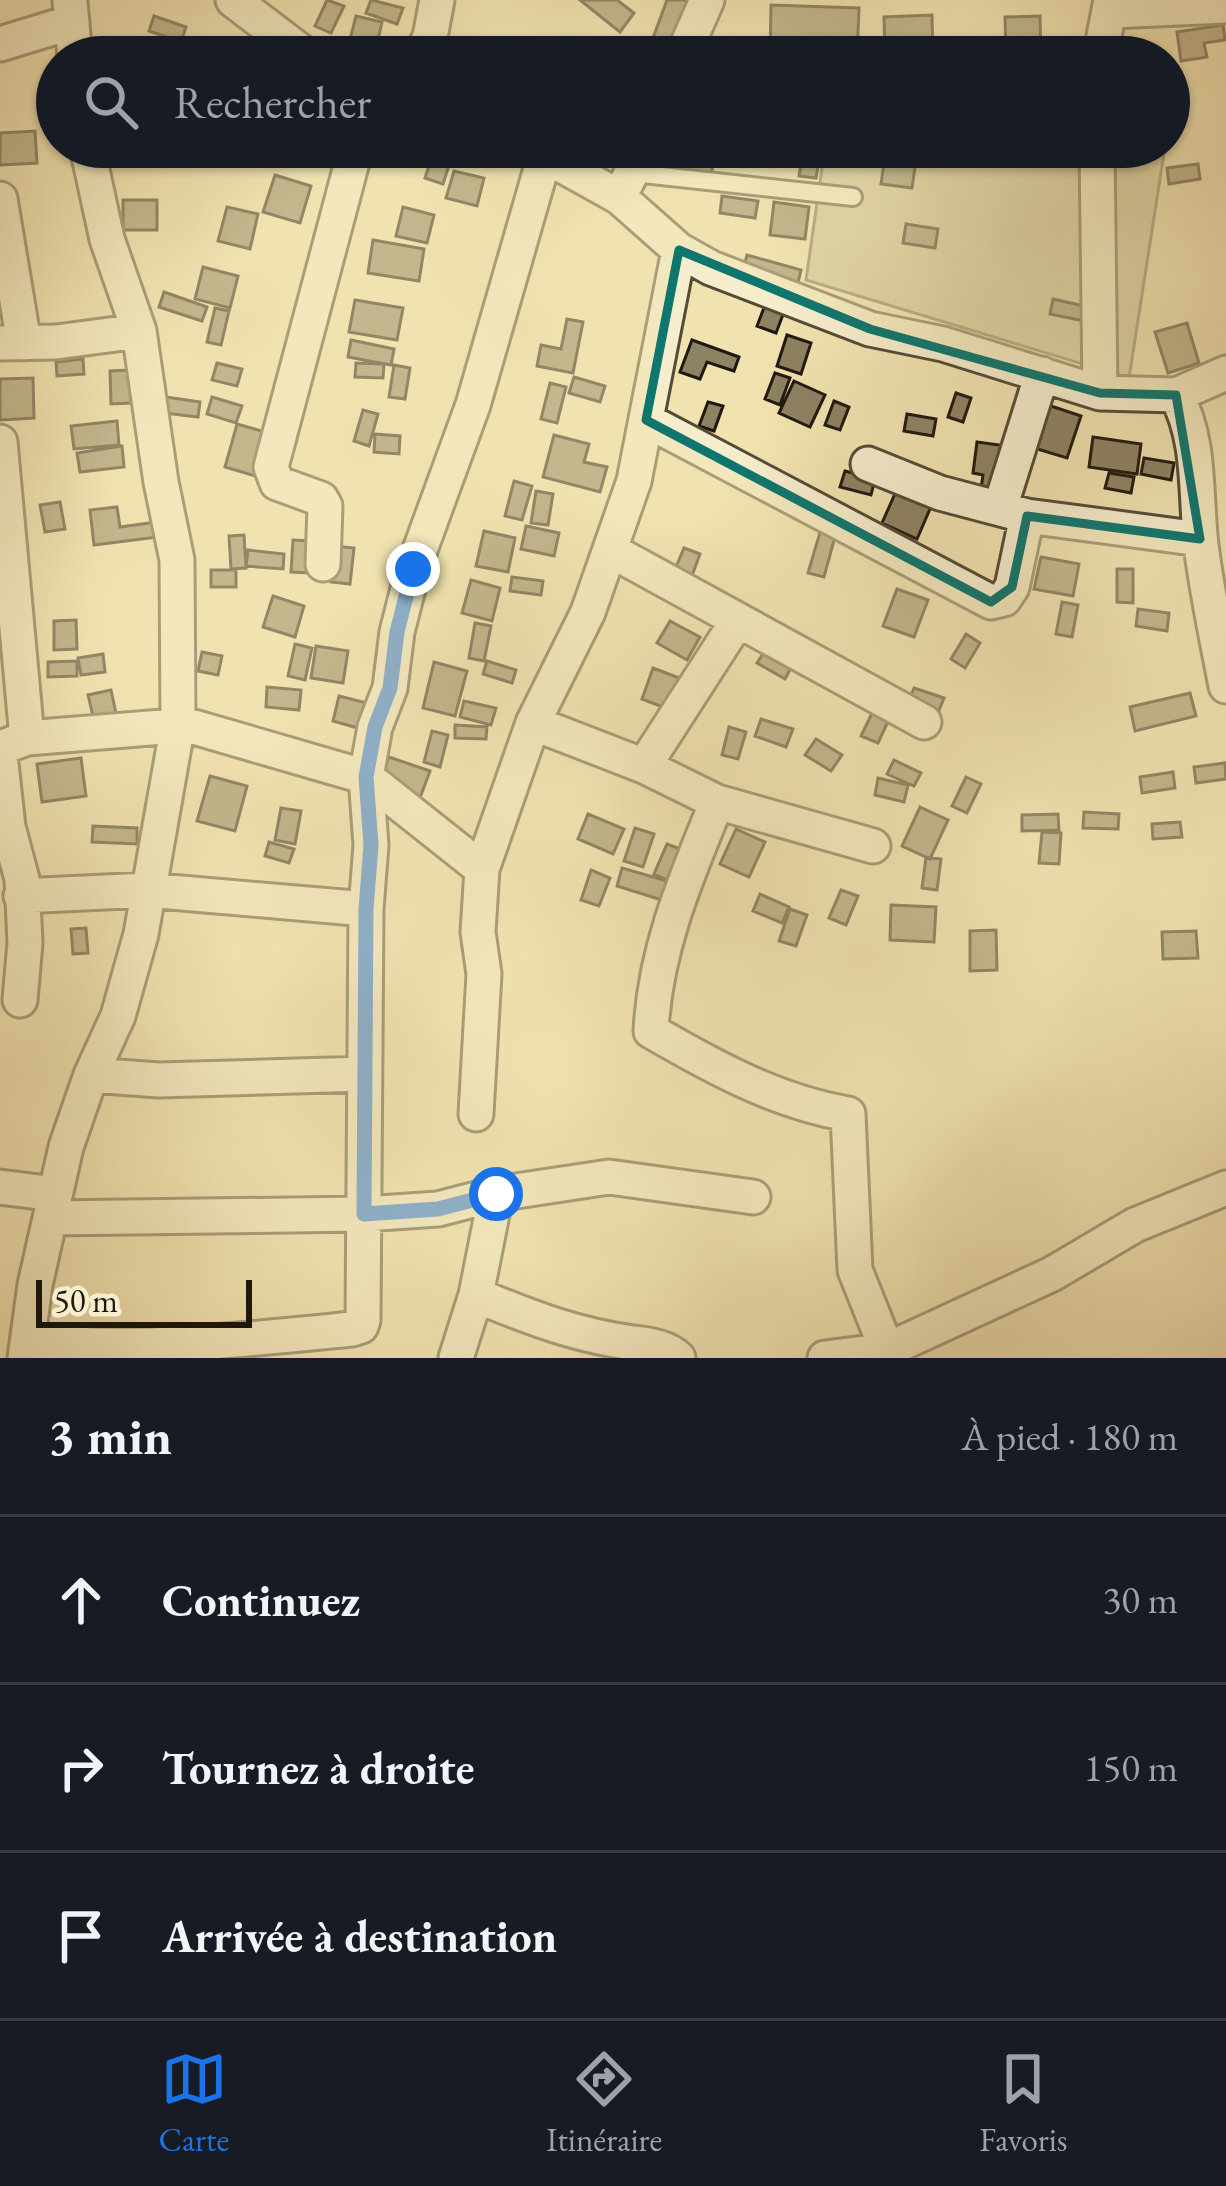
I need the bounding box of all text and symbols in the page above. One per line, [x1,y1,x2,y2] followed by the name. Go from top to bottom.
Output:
[36,36,1190,168] search box
[78,69,144,135] icon: search
[174,73,371,131] text: Rechercher
[386,542,440,596] route end
[469,1167,523,1221] route start
[36,1274,252,1327] scale bar
[54,1279,118,1322] text: 50 m
[48,1403,172,1469] text: 3 min
[961,1411,1178,1462] text: À pied · 180 m
[48,1567,114,1633] icon: ahead
[162,1571,360,1629] text: Continuez
[1102,1574,1178,1625] text: 30 m
[48,1735,114,1801] icon: right
[162,1739,474,1797] text: Tournez à droite
[1084,1742,1178,1793] text: 150 m
[48,1903,114,1969] icon: arrive
[162,1907,557,1965] text: Arrivée à destination
[158,2046,229,2161] tab: Carte
[546,2046,662,2161] tab: Itinéraire
[979,2046,1068,2161] tab: Favoris

